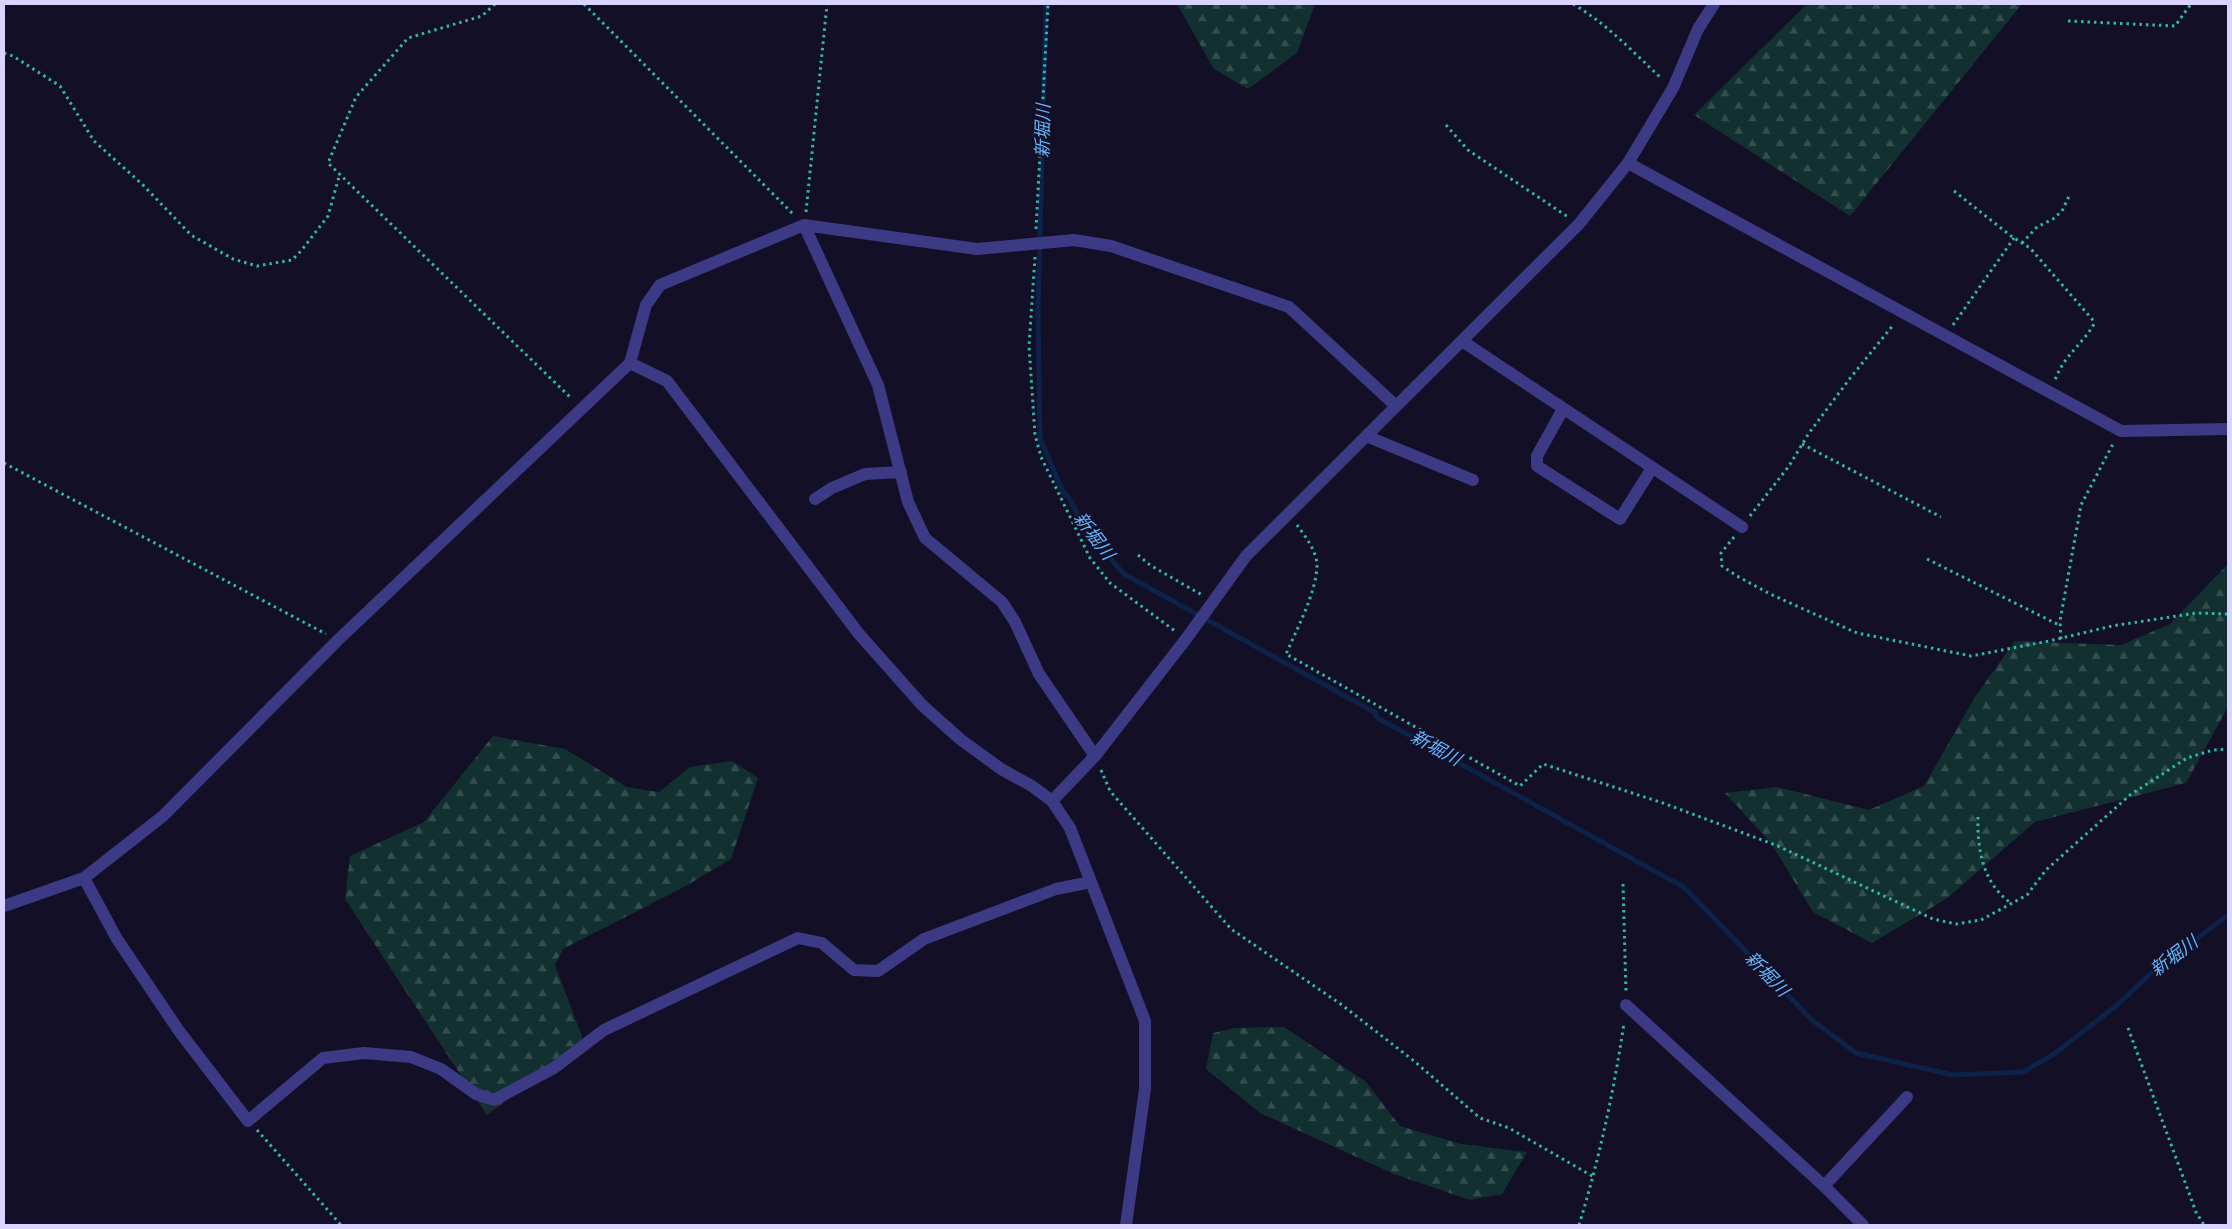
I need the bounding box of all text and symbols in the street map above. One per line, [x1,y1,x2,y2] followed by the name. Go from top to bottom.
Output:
[1032,102,1055,158] water label: 新堀川
[1069,508,1120,566] water label: 新堀川
[1407,725,1467,772] water label: 新堀川
[2146,930,2204,981] water label: 新堀川
[1740,947,1795,1003] water label: 新堀川

